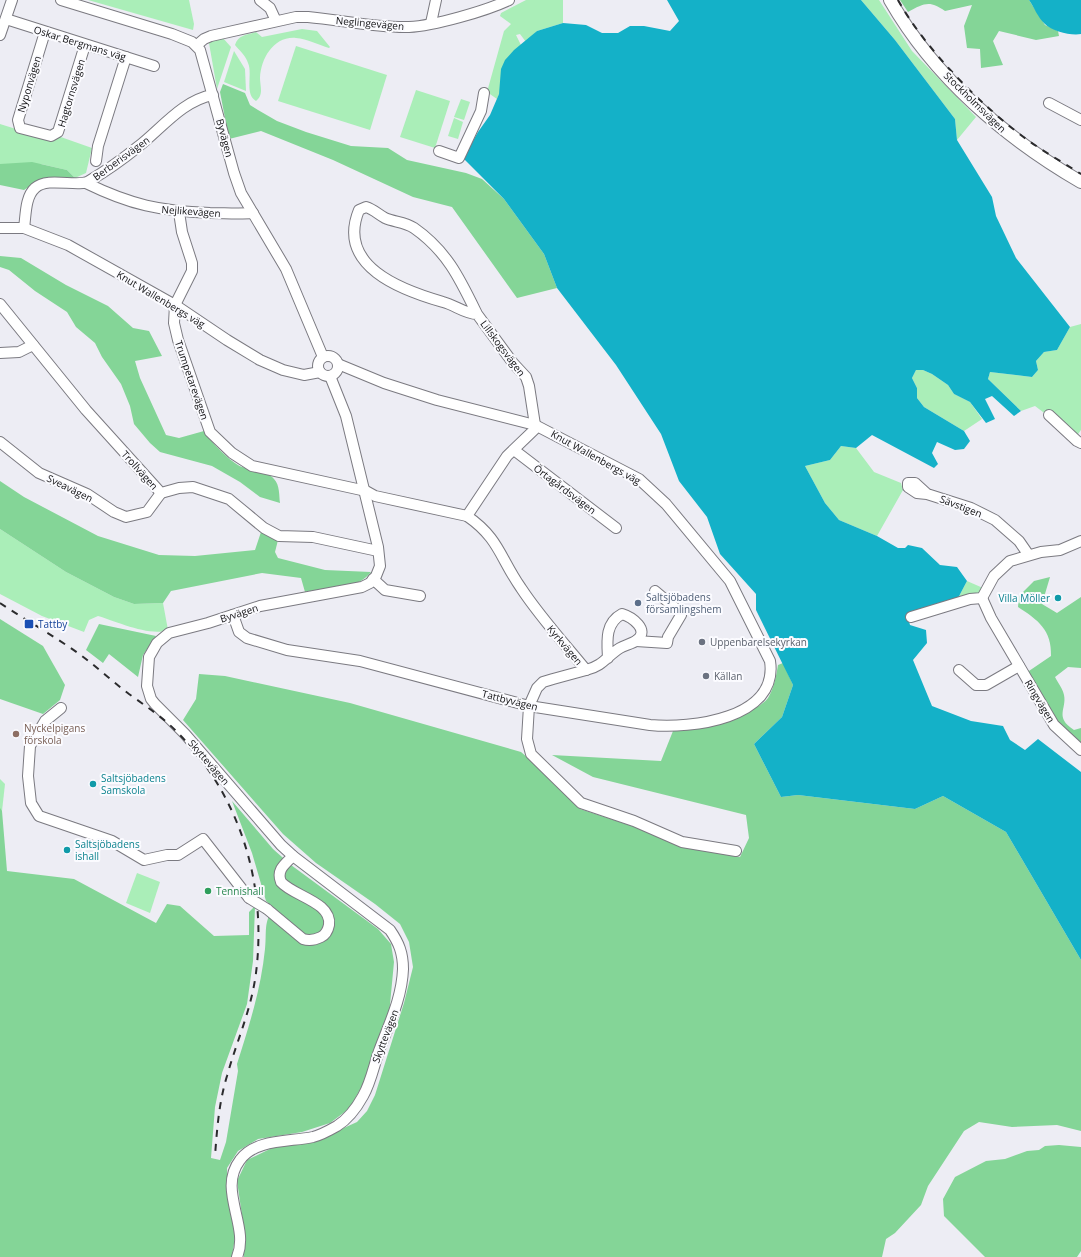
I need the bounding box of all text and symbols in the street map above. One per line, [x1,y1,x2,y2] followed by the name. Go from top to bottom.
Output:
[335,13,405,33] street label: Neglingevägen
[32,22,128,64] street label: Oskar Bergmans väg
[14,54,44,114] street label: Nyponvägen
[54,57,88,129] street label: Hagtornsvägen
[941,69,1009,135] street label: Stockholmsvägen
[213,117,237,159] street label: Byvägen
[90,133,152,183] street label: Berberisvägen
[161,202,221,220] street label: Nejlikevägen
[114,267,208,331] street label: Knut Wallenbergs väg
[477,317,529,379] street label: Lillskogsvägen
[172,338,212,422] street label: Trumpetarevägen
[549,426,644,488] street label: Knut Wallenbergs väg
[119,447,161,493] street label: Trollvägen
[531,461,599,517] street label: Örtagårdsvägen
[45,471,95,505] street label: Sveavägen
[938,492,984,520] street label: Sävstigen
[646,590,721,616] place label: Saltsjöbadens församlingshem
[999,591,1050,605] place label: Villa Möller
[1053,593,1063,603] marker: Villa Möller
[633,598,643,608] marker: Saltsjöbadens församlingshem
[218,600,260,626] street label: Byvägen
[38,617,68,631] place label: Tattby
[23,618,35,630] marker: Tattby
[544,622,586,668] street label: Kyrkvägen
[710,635,807,649] place label: Uppenbarelsekyrkan
[697,637,707,647] marker: Uppenbarelsekyrkan
[714,669,742,683] place label: Källan
[701,671,711,681] marker: Källan
[1022,677,1058,725] street label: Ringvägen
[481,686,539,714] street label: Tattbyvägen
[24,721,85,747] place label: Nyckelpigans förskola
[11,729,21,739] marker: Nyckelpigans förskola
[185,736,233,788] street label: Skyttevägen
[101,771,166,797] place label: Saltsjöbadens Samskola
[88,779,98,789] marker: Saltsjöbadens Samskola
[75,837,140,863] place label: Saltsjöbadens ishall
[62,845,72,855] marker: Saltsjöbadens ishall
[216,884,263,898] place label: Tennishall
[203,886,213,896] marker: Tennishall
[368,1007,402,1065] street label: Skyttevägen

